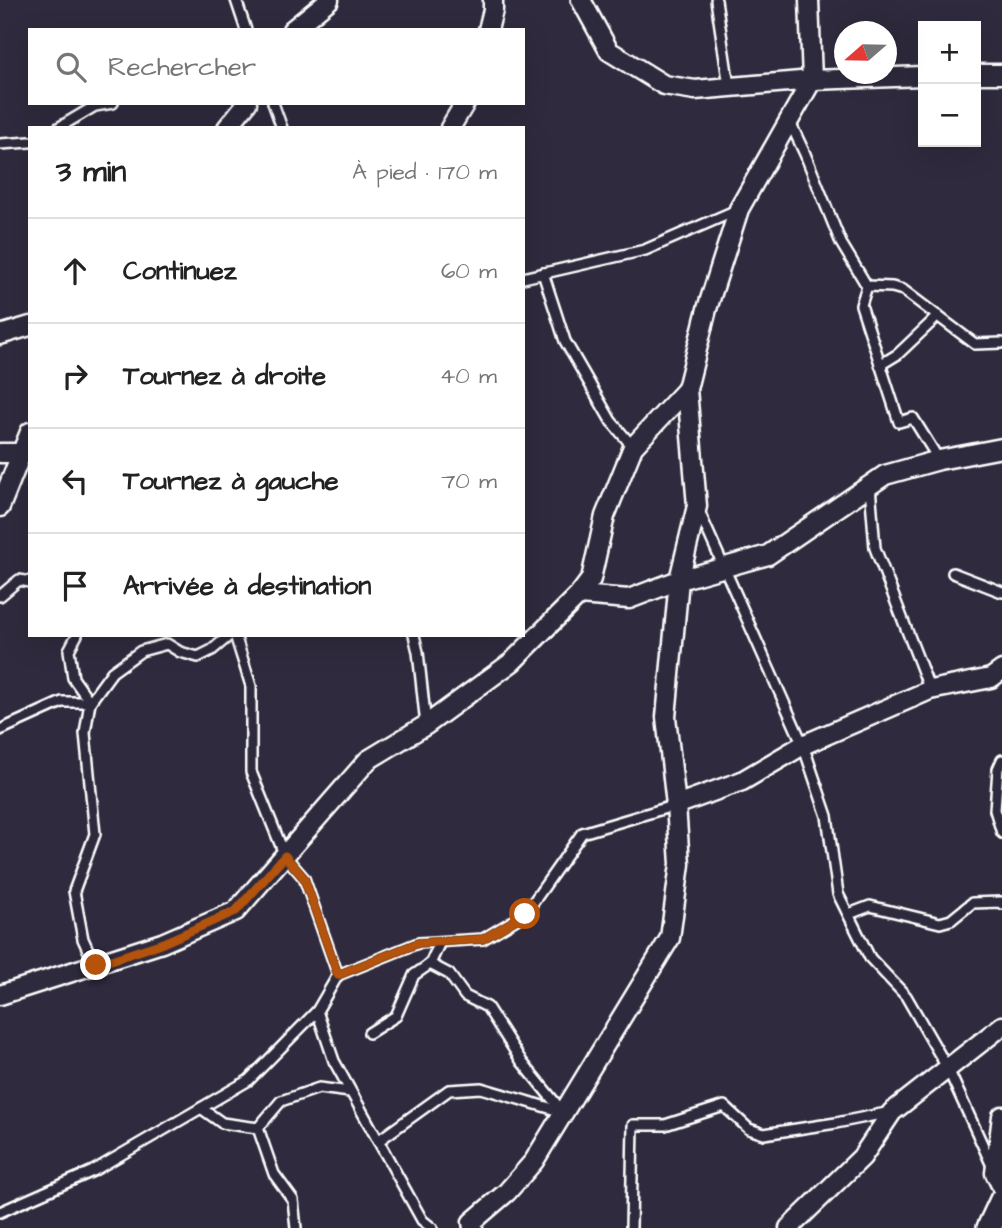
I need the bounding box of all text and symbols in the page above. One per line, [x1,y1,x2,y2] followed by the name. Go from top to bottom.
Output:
[834,21,897,84] north arrow
[918,21,981,147] map controls
[918,21,981,84] button: +
[28,28,525,105] search box
[52,48,90,86] icon: search
[108,49,256,85] text: Rechercher
[918,84,981,147] button: −
[56,151,126,193] text: 3 min
[352,156,497,188] text: À pied · 170 m
[56,252,94,290] icon: ahead
[123,253,237,289] text: Continuez
[441,255,497,287] text: 60 m
[56,357,94,395] icon: right
[123,358,326,394] text: Tournez à droite
[440,360,497,392] text: 40 m
[56,462,94,500] icon: left
[123,463,339,499] text: Tournez à gauche
[441,465,497,497] text: 70 m
[56,567,94,605] icon: arrive
[123,568,371,604] text: Arrivée à destination
[509,898,540,929] route start
[80,949,111,980] route end

